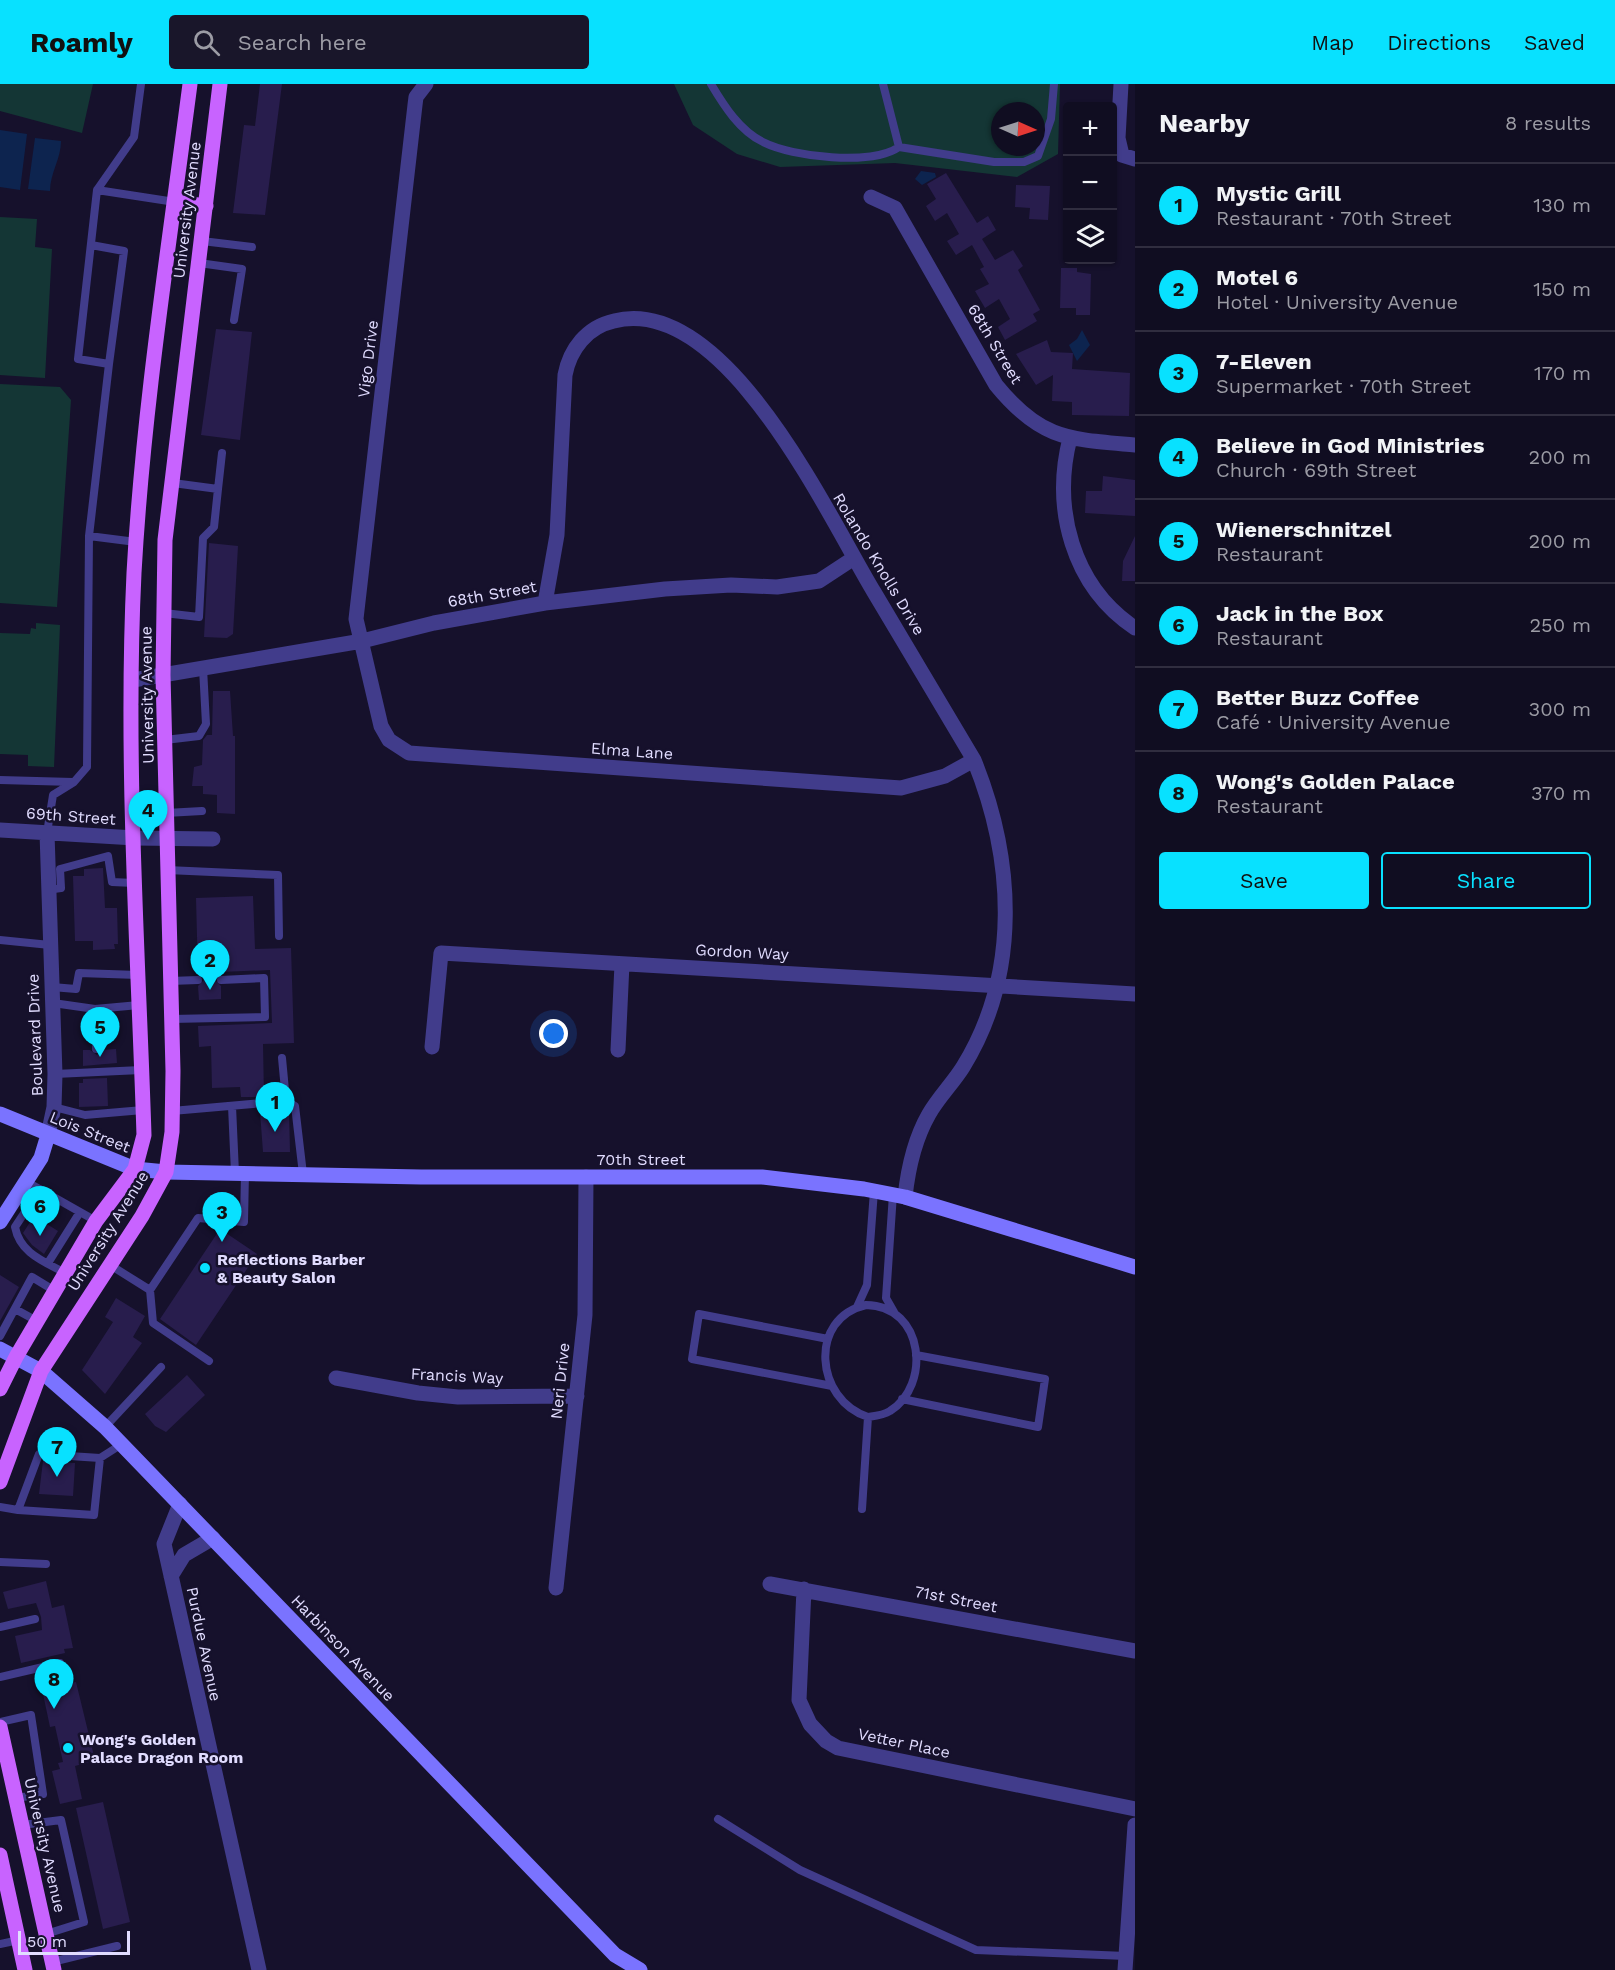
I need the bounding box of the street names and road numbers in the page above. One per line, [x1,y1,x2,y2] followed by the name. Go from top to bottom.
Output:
[169,140,205,280] street label: University Avenue
[964,301,1026,388] street label: 68th Street
[354,319,382,399] street label: Vigo Drive
[829,490,929,638] street label: Rolando Knolls Drive
[446,577,538,611] street label: 68th Street
[136,626,158,764] street label: University Avenue
[590,739,674,763] street label: Elma Lane
[26,803,117,829] street label: 69th Street
[695,940,790,964] street label: Gordon Way
[23,973,47,1097] street label: Boulevard Drive
[47,1107,133,1157] street label: Lois Street
[597,1150,686,1169] street label: 70th Street
[63,1168,153,1294] street label: University Avenue
[547,1342,573,1420] street label: Neri Drive
[410,1364,505,1388] street label: Francis Way
[913,1582,999,1616] street label: 71st Street
[183,1585,225,1703] street label: Purdue Avenue
[287,1591,399,1705] street label: Harbinson Avenue
[856,1724,952,1762] street label: Vetter Place
[20,1776,70,1914] street label: University Avenue

